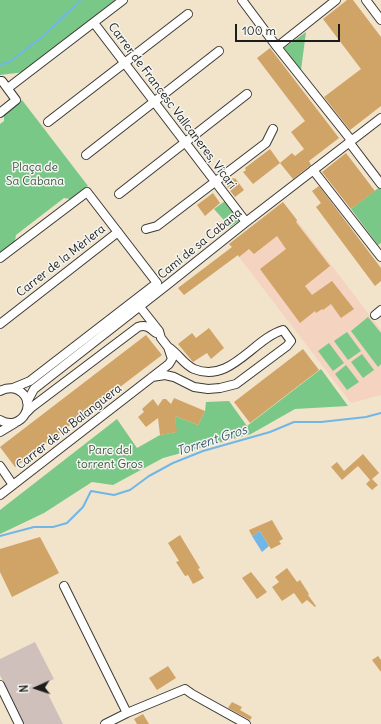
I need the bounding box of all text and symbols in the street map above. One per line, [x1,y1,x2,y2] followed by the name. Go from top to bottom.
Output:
[237,16,342,42] scale bar
[105,20,239,192] street label: Carrer de Francesc Vallcaneres, Vicari
[242,23,276,38] text: 100 m
[6,161,64,189] park label: Plaça de Sa Cabana
[155,206,245,282] street label: Camí de sa Cabana
[14,222,108,300] street label: Carrer de la Mèrlera
[13,381,125,473] street label: Carrer de la Balanguera
[175,422,249,460] water label: Torrent Gros
[77,444,143,472] park label: Parc del torrent Gros
[16,668,56,708] north arrow
[17,684,31,693] text: N

